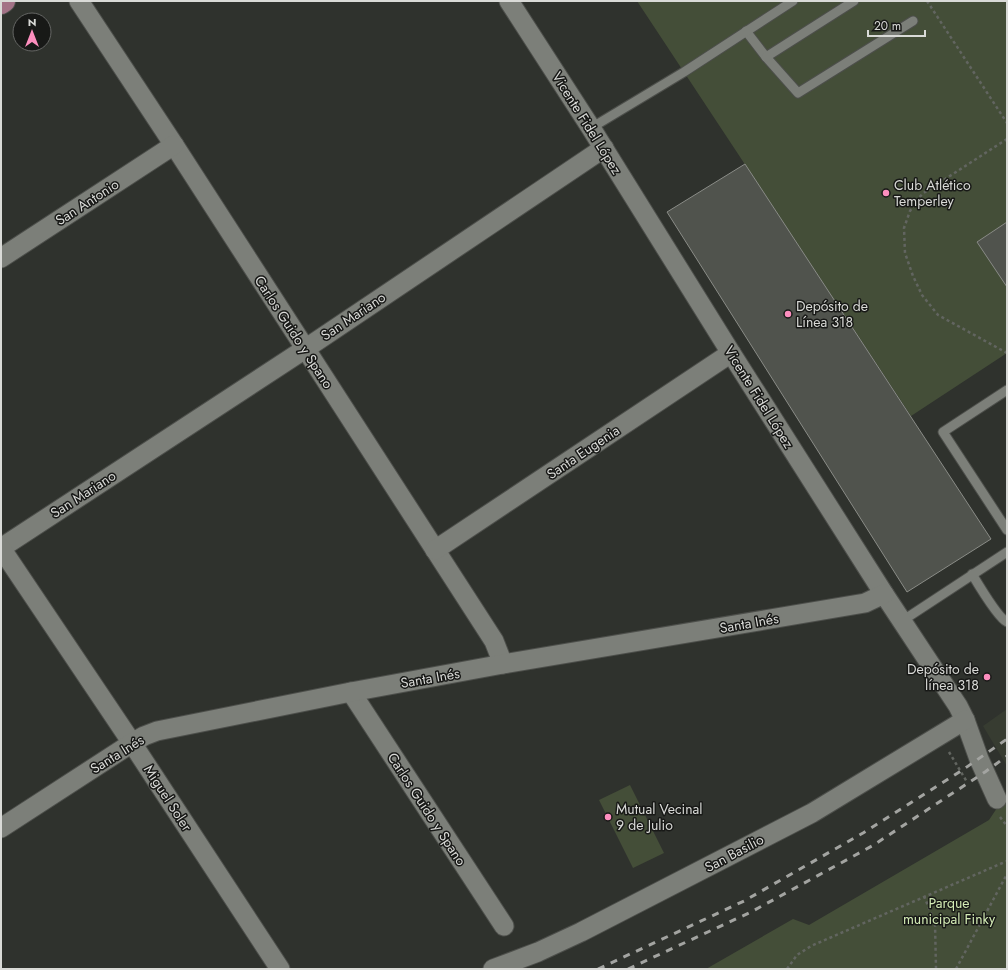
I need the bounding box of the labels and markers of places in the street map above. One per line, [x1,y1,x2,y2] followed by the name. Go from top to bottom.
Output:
[894,175,971,211] place label: Club Atlético Temperley
[881,188,891,198] marker: Club Atlético Temperley
[796,296,868,332] place label: Depósito de Línea 318
[783,309,793,319] marker: Depósito de Línea 318
[907,659,979,695] place label: Depósito de línea 318
[982,672,992,682] marker: Depósito de línea 318
[616,799,703,835] place label: Mutual Vecinal 9 de Julio
[603,812,613,822] marker: Mutual Vecinal 9 de Julio

